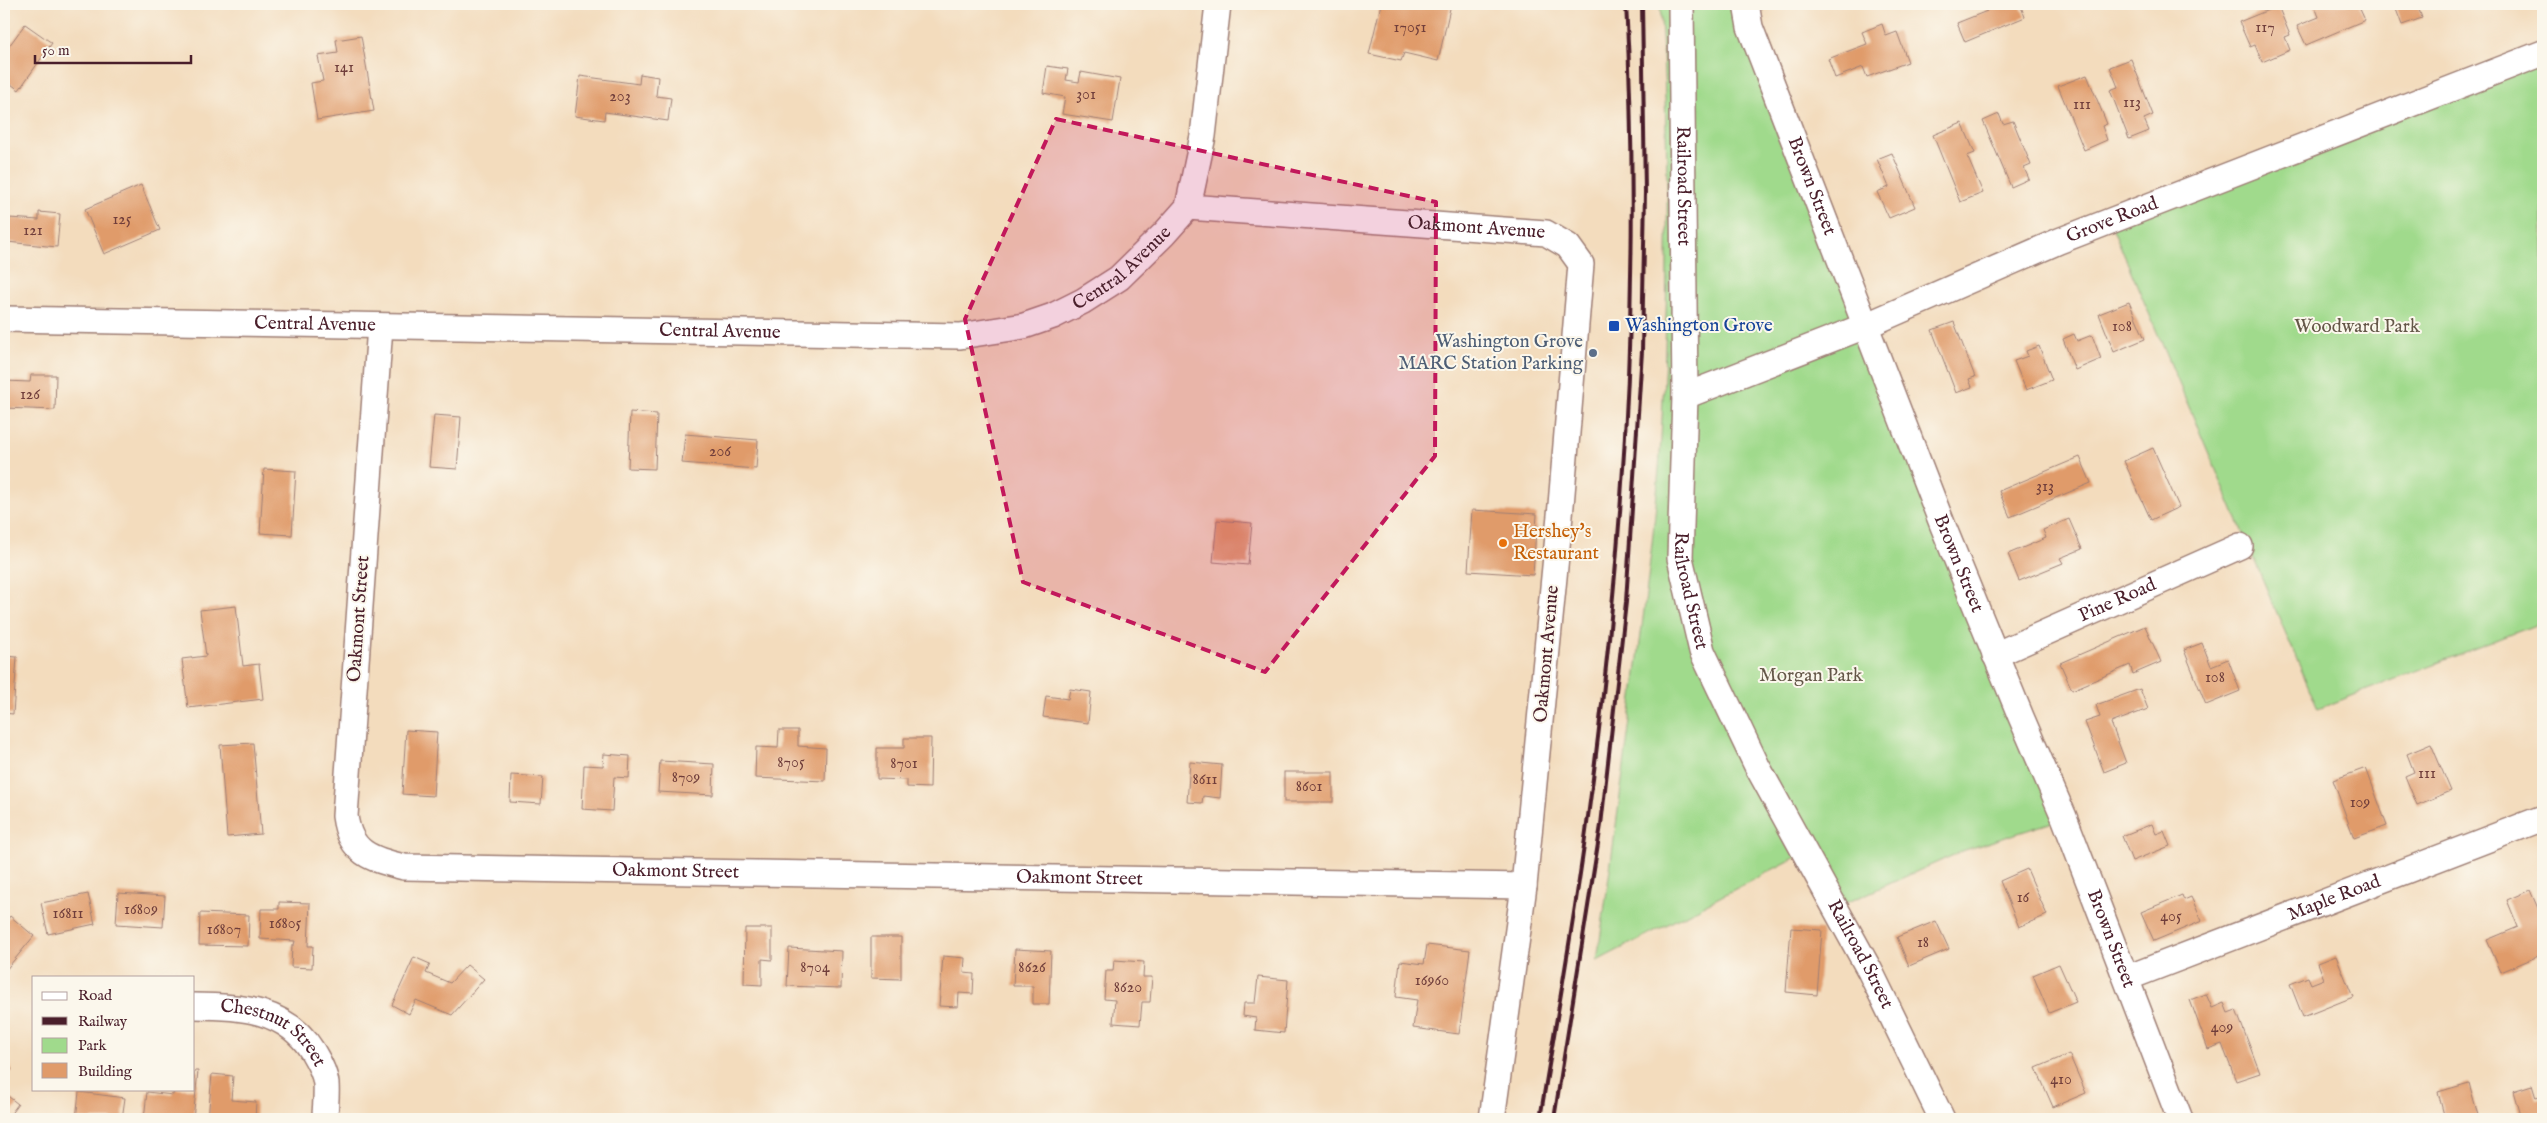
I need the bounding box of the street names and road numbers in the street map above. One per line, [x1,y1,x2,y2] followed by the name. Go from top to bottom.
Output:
[1670,126,1695,247] street label: Railroad Street
[1782,134,1842,239] street label: Brown Street
[2063,191,2162,249] street label: Grove Road
[1407,211,1546,245] street label: Oakmont Avenue
[1069,221,1177,316] street label: Central Avenue
[254,311,376,338] street label: Central Avenue
[659,319,781,345] street label: Central Avenue
[1928,511,1989,617] street label: Brown Street
[1668,532,1713,653] street label: Railroad Street
[343,554,375,683] street label: Oakmont Street
[2075,573,2161,628] street label: Pine Road
[1529,584,1565,724] street label: Oakmont Avenue
[612,859,740,885] street label: Oakmont Street
[1016,865,1144,892] street label: Oakmont Street
[2284,869,2385,927] street label: Maple Road
[2081,886,2141,992] street label: Brown Street
[1821,896,1899,1013] street label: Railroad Street
[219,995,331,1071] street label: Chestnut Street

